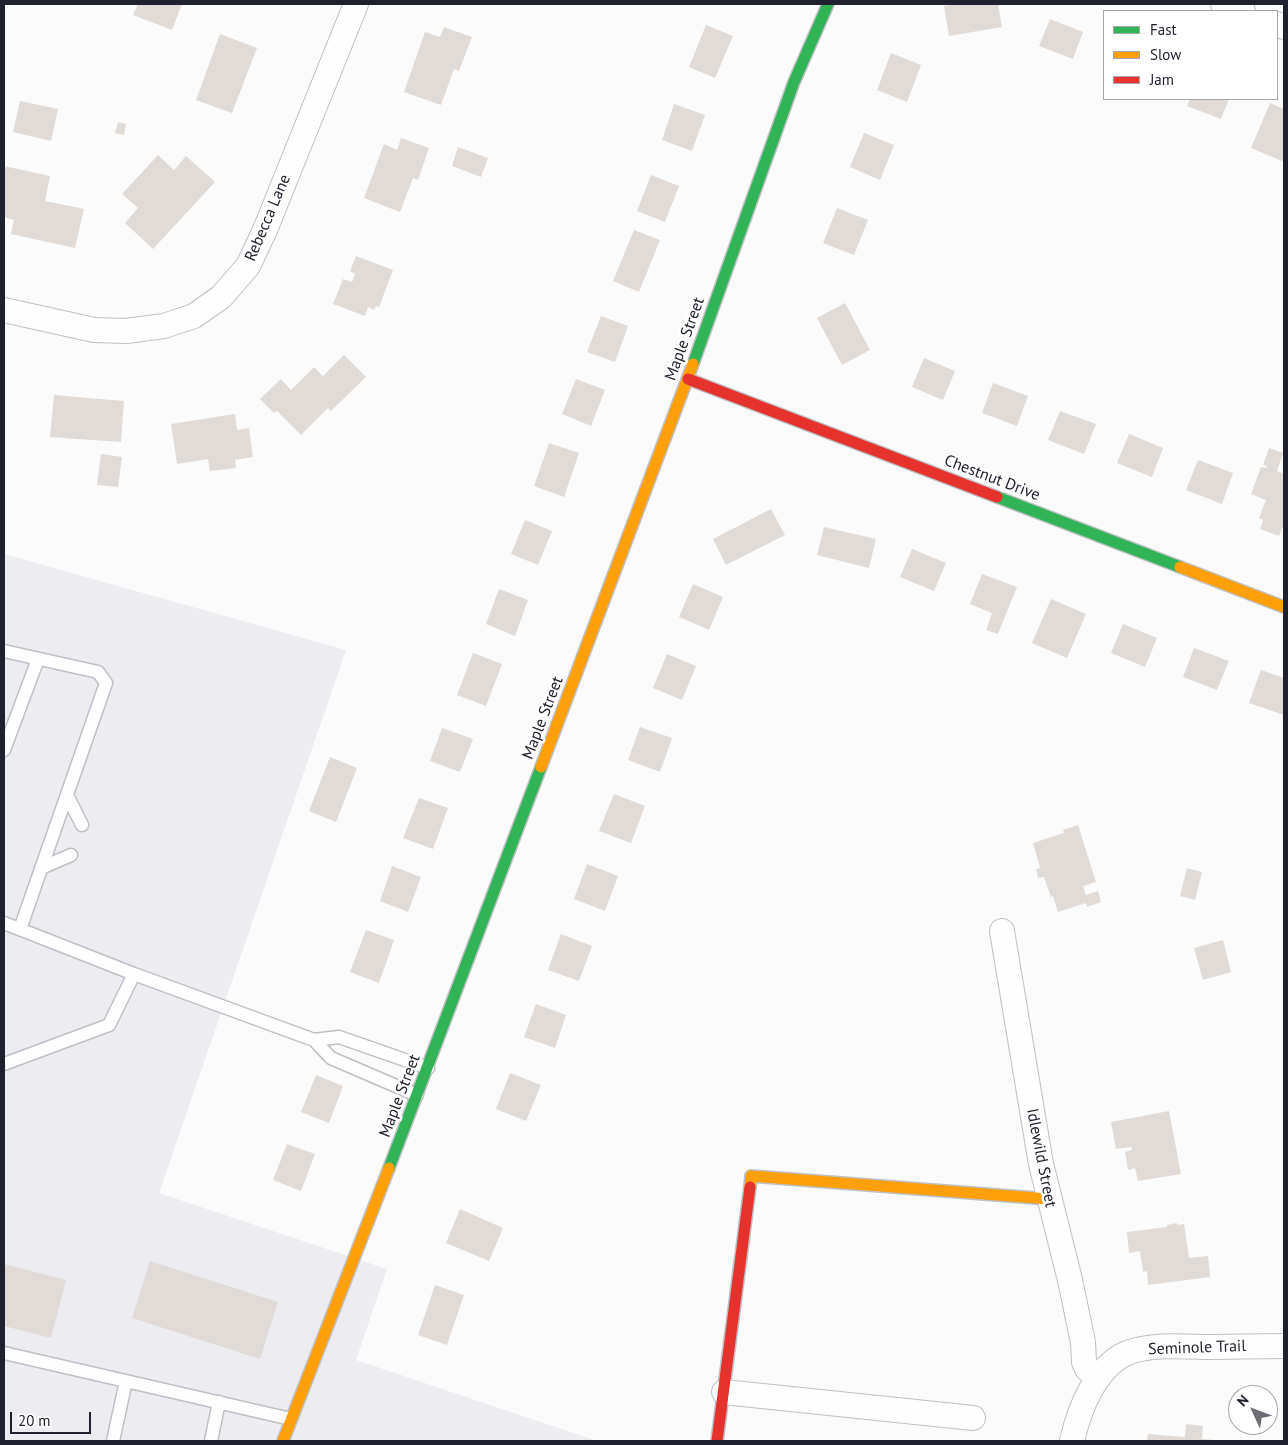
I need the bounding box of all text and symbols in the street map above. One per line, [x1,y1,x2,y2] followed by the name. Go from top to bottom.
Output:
[1103,10,1278,100] legend
[1150,20,1177,39] text: Fast
[1150,45,1181,64] text: Slow
[1150,70,1174,89] text: Jam
[241,172,295,264] street label: Rebecca Lane
[661,295,709,383] street label: Maple Street
[941,451,1043,505] street label: Chestnut Drive
[518,674,568,762] street label: Maple Street
[375,1052,425,1140] street label: Maple Street
[1022,1107,1060,1209] street label: Idlewild Street
[1148,1337,1246,1359] street label: Seminole Trail
[1228,1385,1278,1435] north arrow
[1233,1391,1252,1410] text: N
[12,1402,94,1434] scale bar
[18,1411,51,1430] text: 20 m

